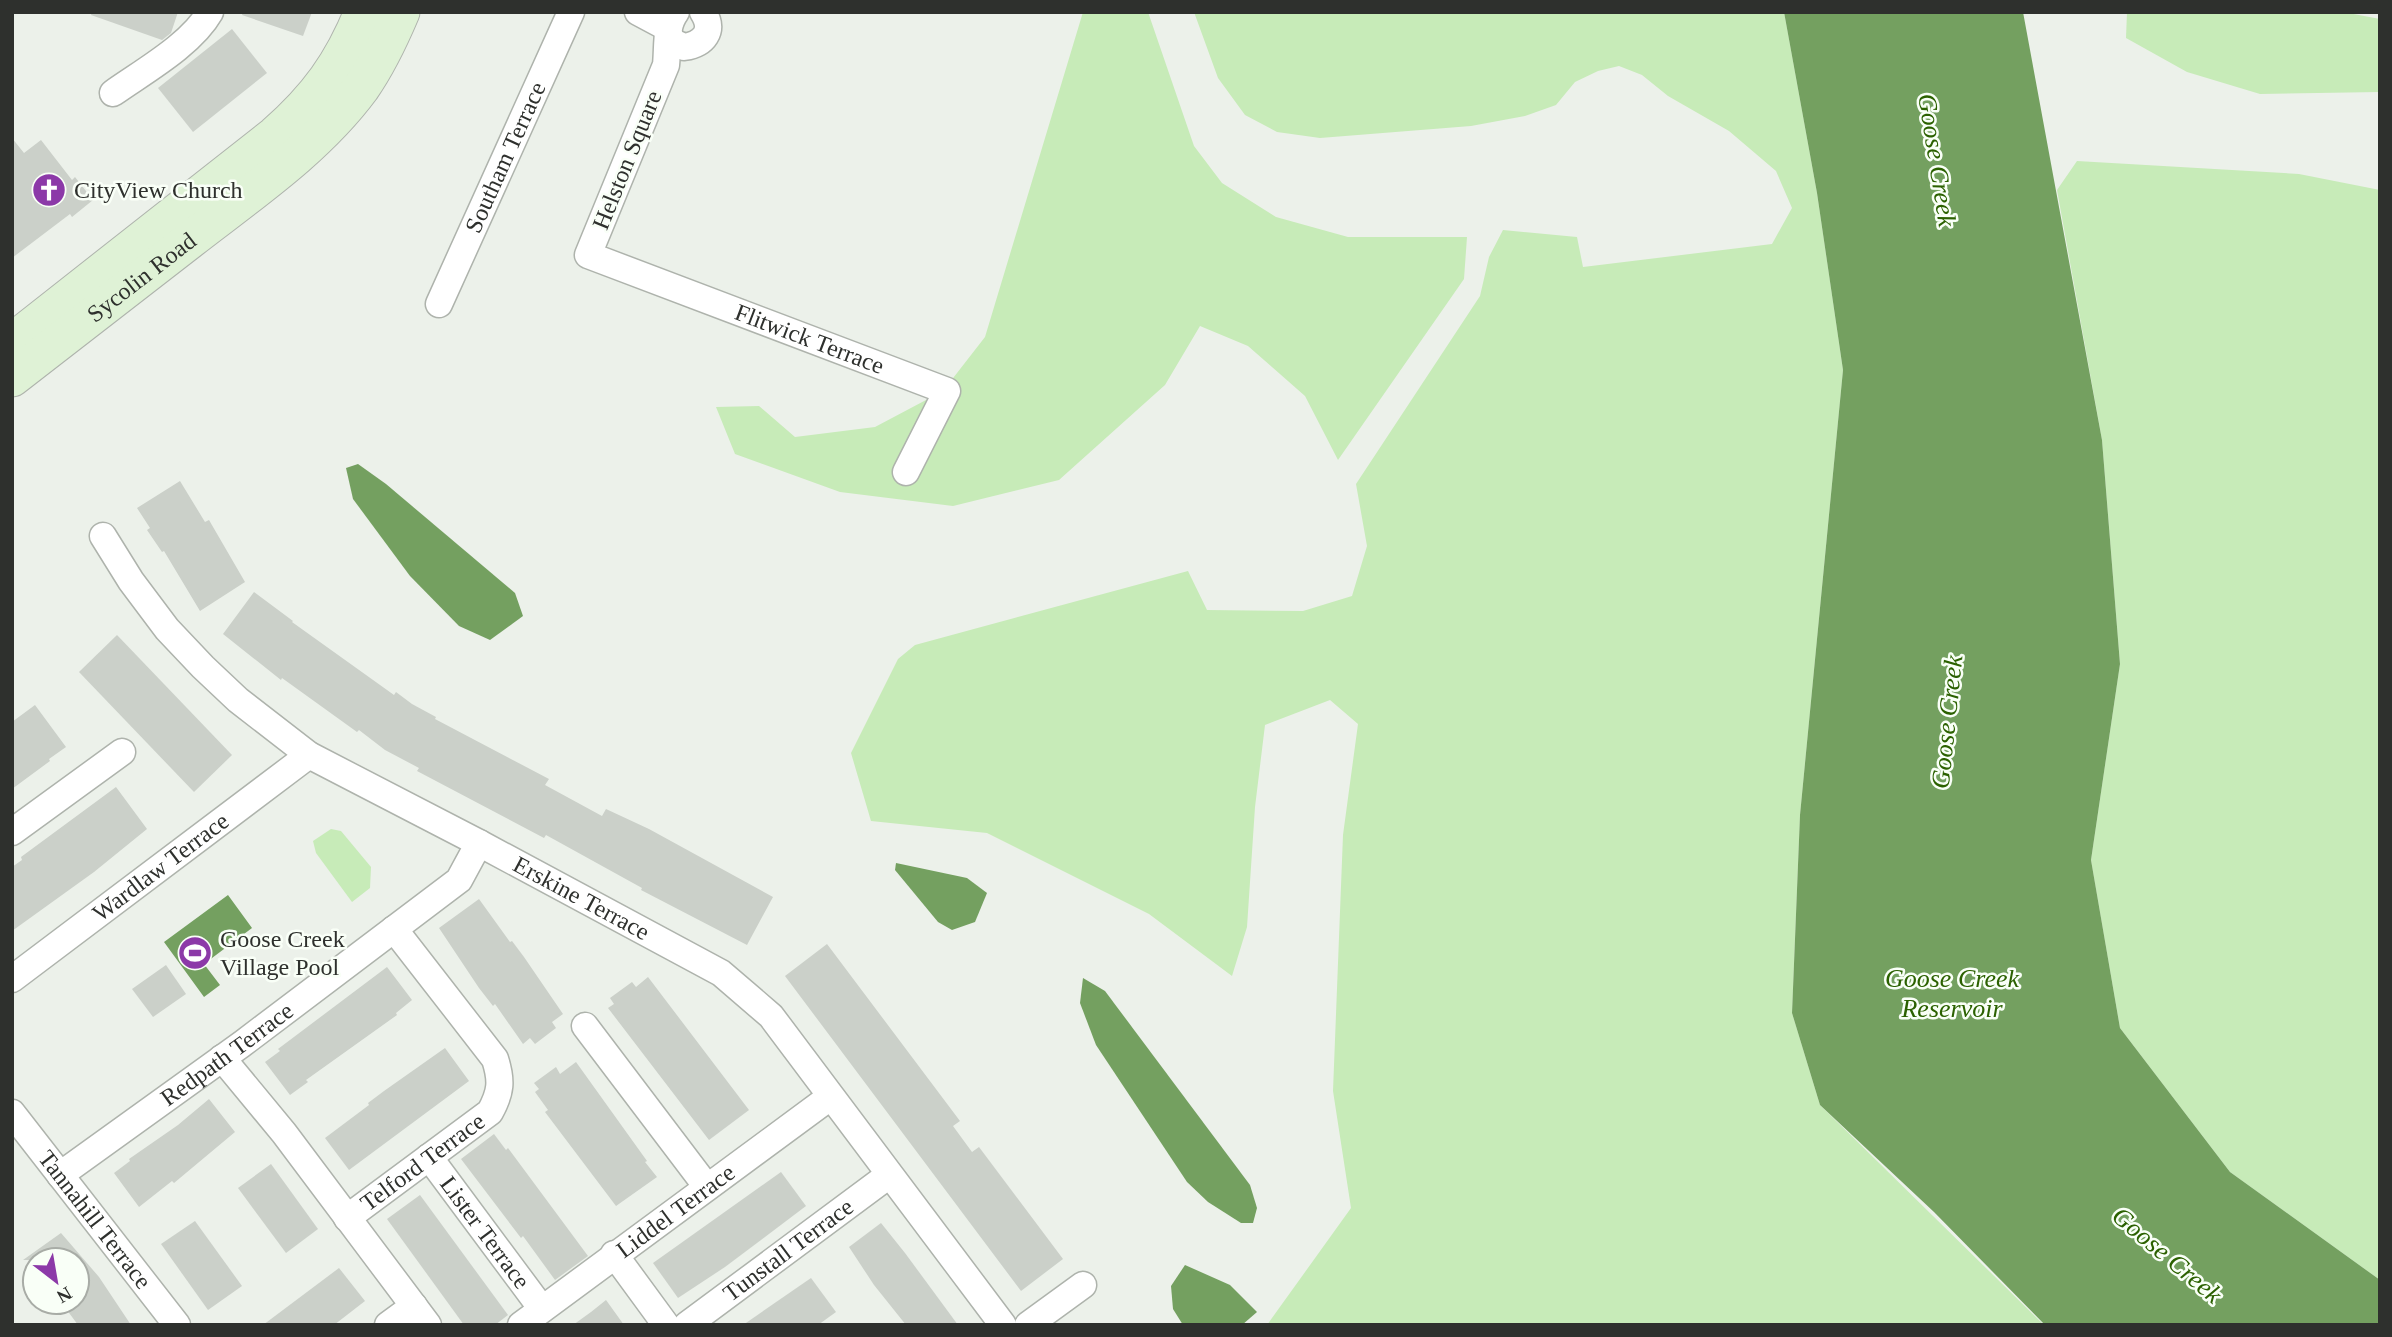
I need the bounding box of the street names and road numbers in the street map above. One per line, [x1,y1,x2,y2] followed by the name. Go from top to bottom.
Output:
[460,78,551,237] street label: Southam Terrace
[587,87,667,233] street label: Helston Square
[82,227,201,327] street label: Sycolin Road
[731,299,888,379] street label: Flitwick Terrace
[88,807,233,927] street label: Wardlaw Terrace
[509,851,654,945] street label: Erskine Terrace
[156,997,298,1111] street label: Redpath Terrace
[356,1108,490,1216] street label: Telford Terrace
[33,1145,157,1294] street label: Tannahill Terrace
[612,1159,739,1263] street label: Liddel Terrace
[435,1171,535,1294] street label: Lister Terrace
[718,1193,858,1307] street label: Tunstall Terrace

